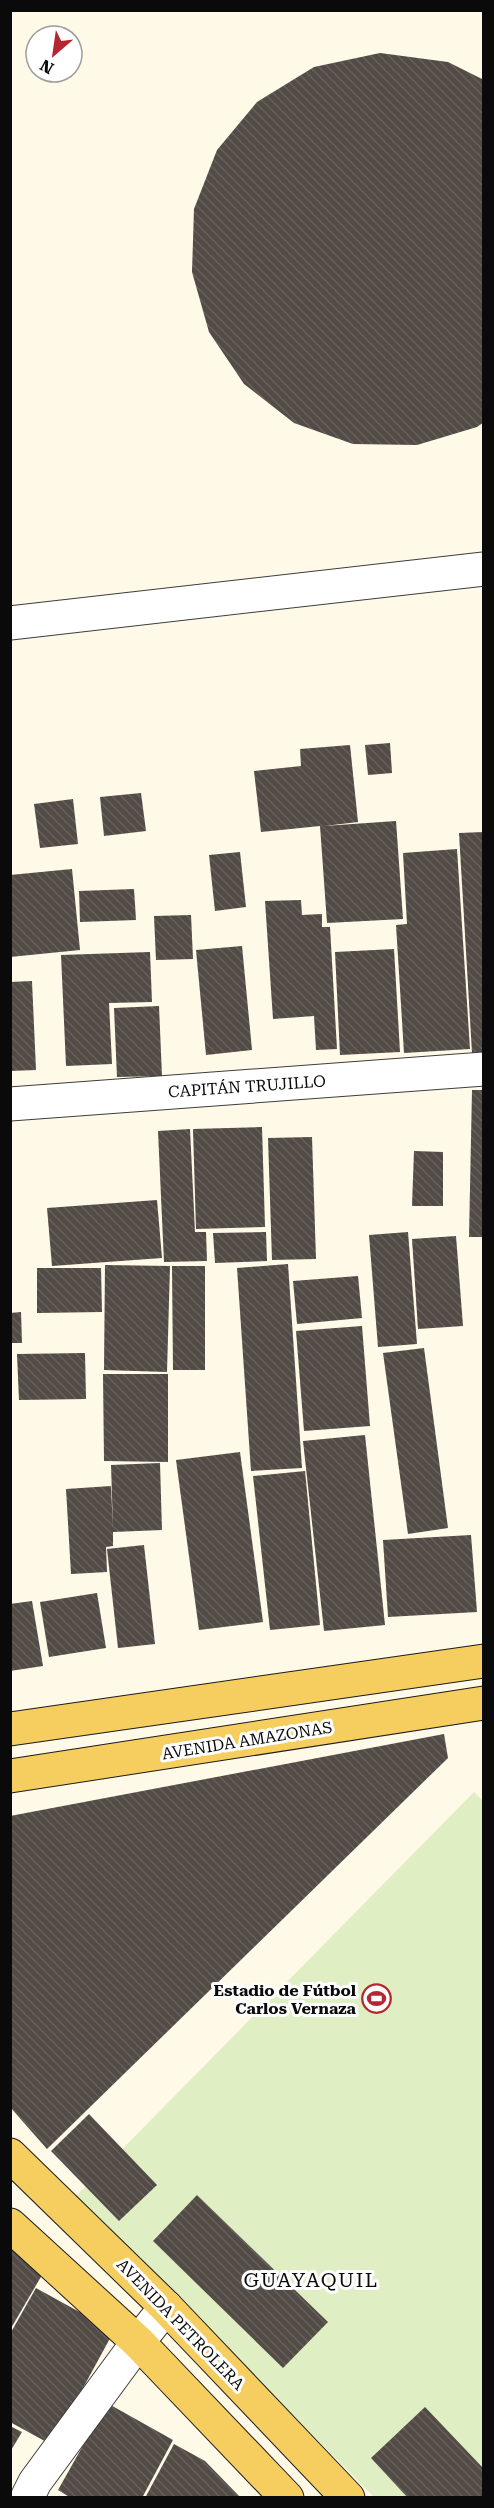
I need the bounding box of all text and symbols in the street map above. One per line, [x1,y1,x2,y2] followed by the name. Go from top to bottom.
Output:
[24,24,84,84] north arrow
[37,55,57,78] text: N
[168,1072,327,1101] street label: CAPITÁN TRUJILLO
[161,1718,334,1763] street label: AVENIDA AMAZONAS
[214,1981,357,2018] place label: Estadio de Fútbol Carlos Vernaza
[361,1983,393,2015] sports icon: Estadio de Fútbol Carlos Vernaza
[113,2255,249,2395] street label: AVENIDA PETROLERA
[243,2268,379,2292] district label: GUAYAQUIL

